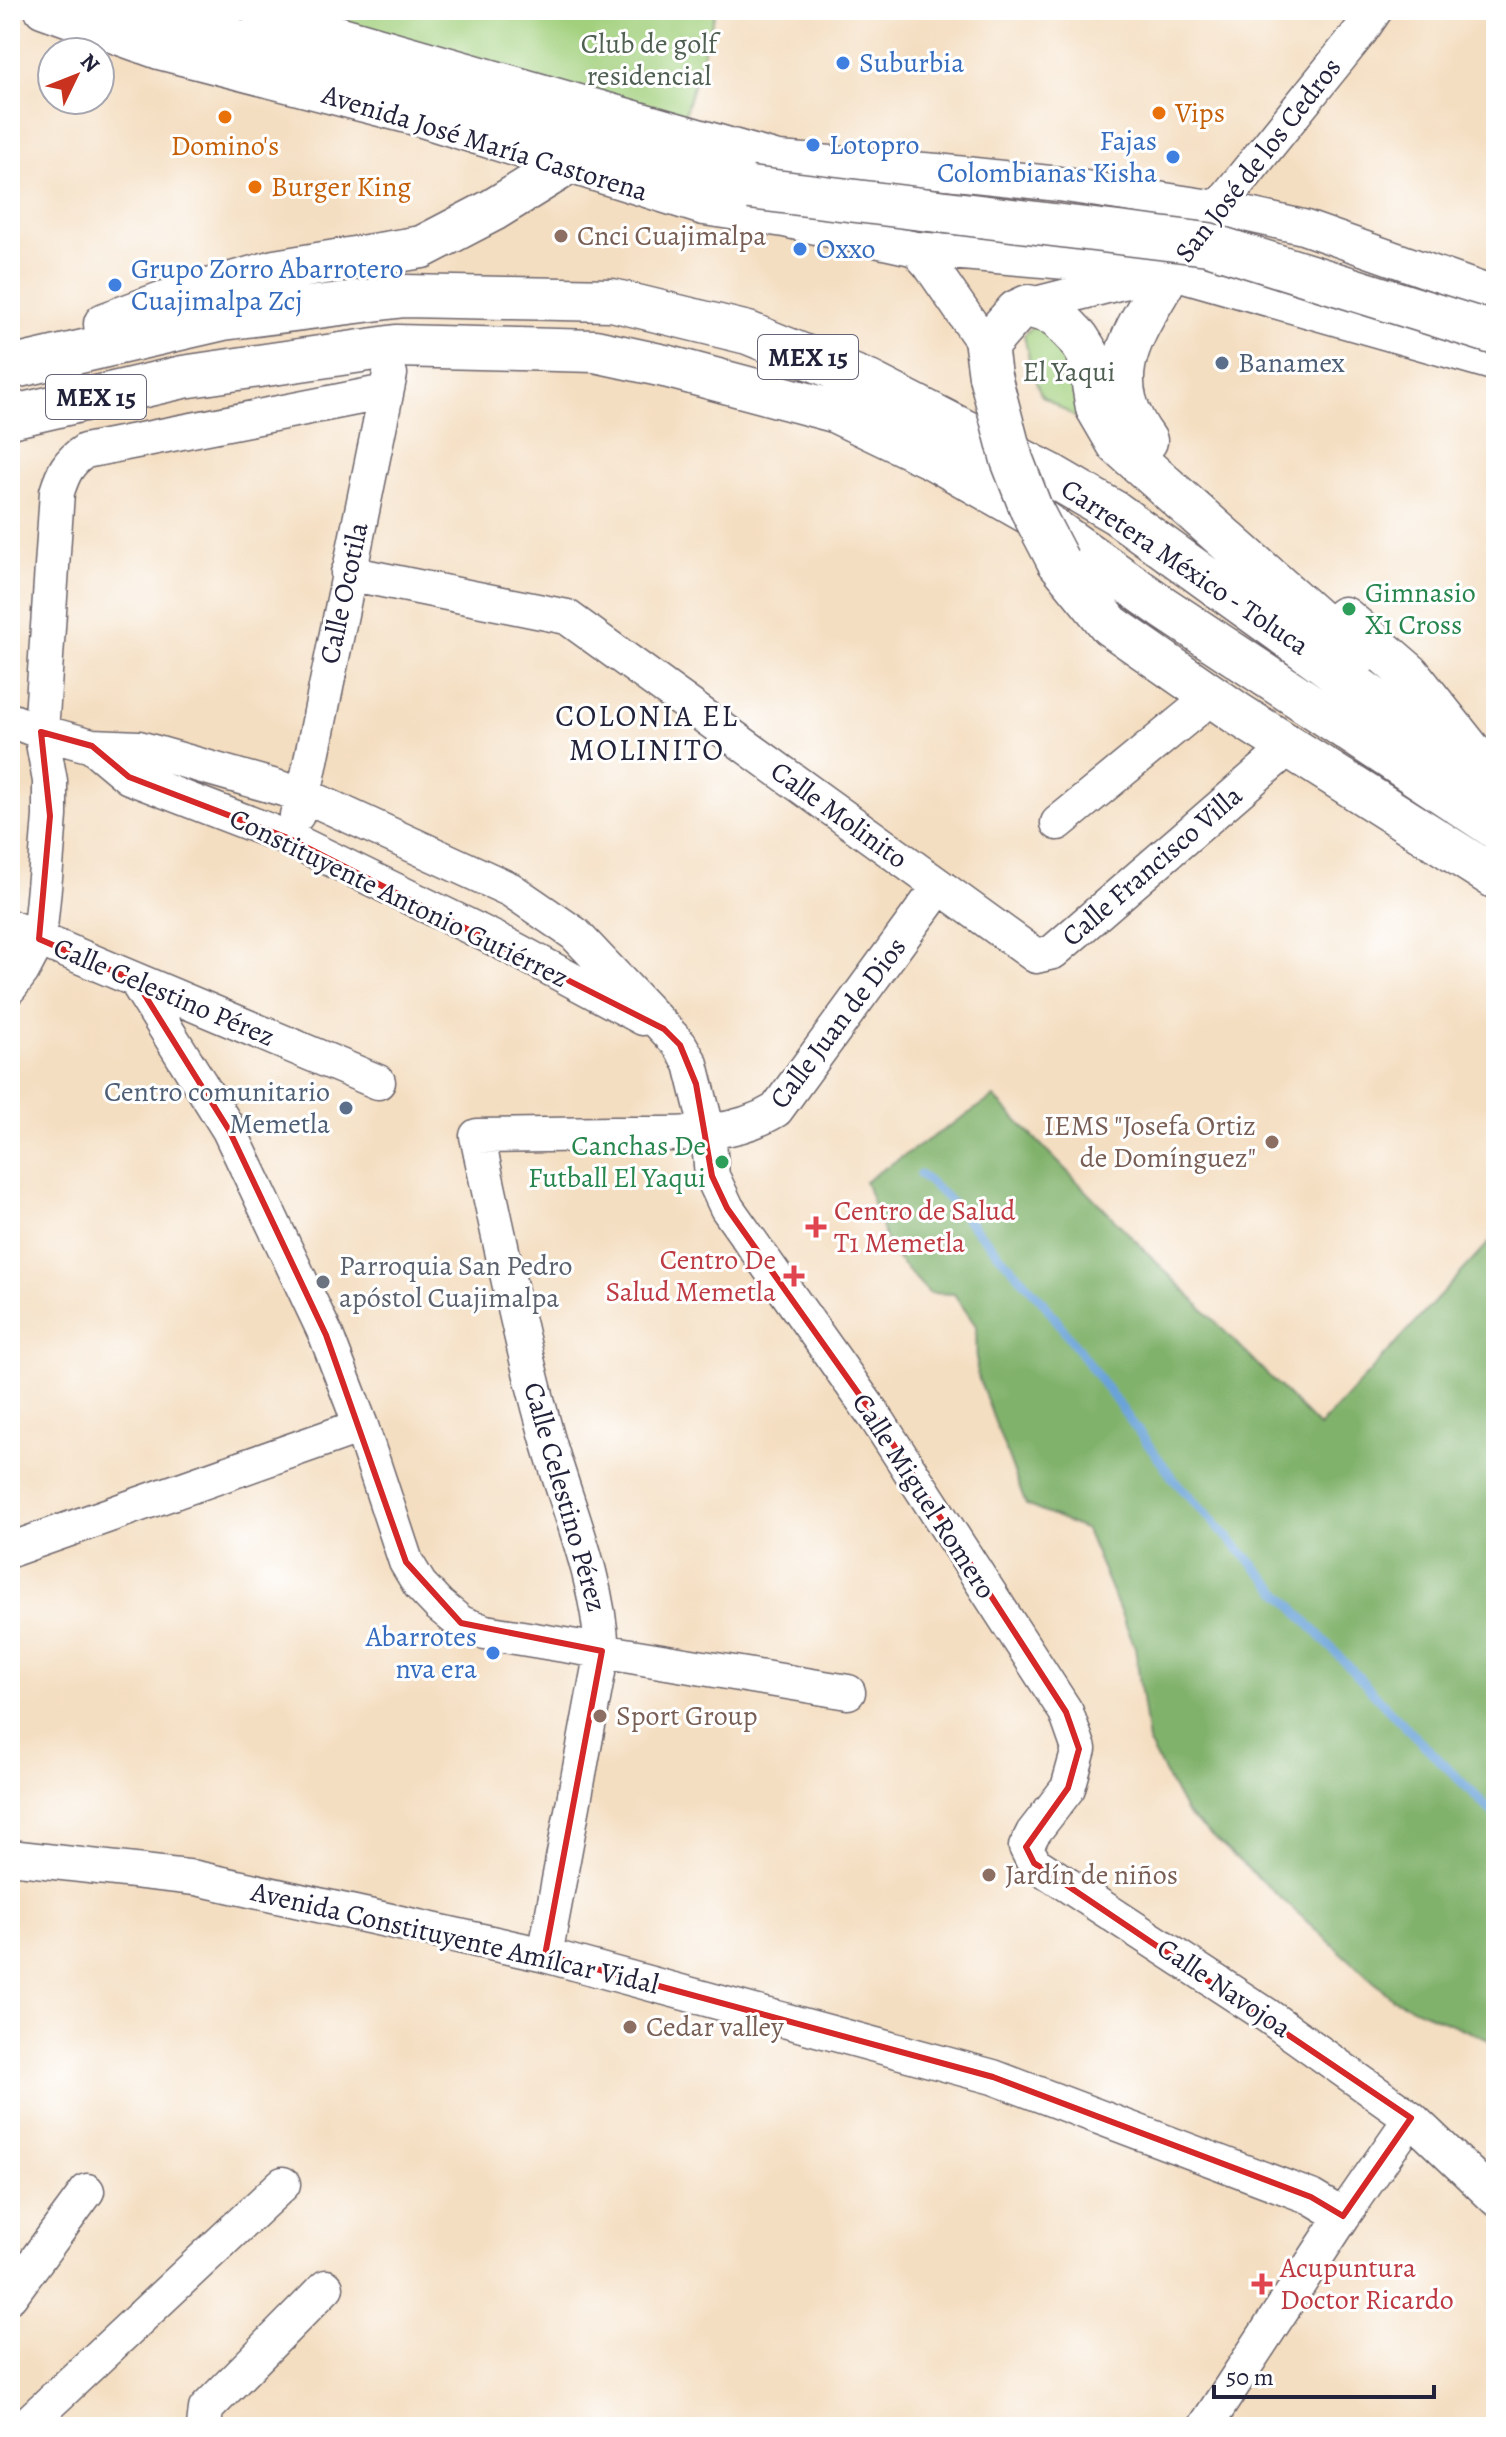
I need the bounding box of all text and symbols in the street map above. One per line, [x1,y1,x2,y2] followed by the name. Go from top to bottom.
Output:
[581,25,721,95] park label: Club de golf residencial
[36,36,116,116] north arrow
[859,44,964,82] place label: Suburbia
[73,47,106,79] text: N
[1166,50,1350,270] street label: San José de los Cedros
[834,54,852,72] marker: Suburbia
[317,75,652,211] street label: Avenida José María Castorena
[1174,94,1225,132] place label: Vips
[1150,104,1168,122] marker: Vips
[216,108,234,126] marker: Domino's
[937,122,1157,192] place label: Fajas Colombianas Kisha
[829,126,920,164] place label: Lotopro
[171,127,279,165] place label: Domino's
[804,136,822,154] marker: Lotopro
[1164,148,1182,166] marker: Fajas Colombianas Kisha
[271,168,411,206] place label: Burger King
[246,178,264,196] marker: Burger King
[577,217,766,255] place label: Cnci Cuajimalpa
[552,227,570,245] marker: Cnci Cuajimalpa
[816,230,875,268] place label: Oxxo
[791,240,809,258] marker: Oxxo
[131,250,404,320] place label: Grupo Zorro Abarrotero Cuajimalpa Zcj
[106,276,124,294] marker: Grupo Zorro Abarrotero Cuajimalpa Zcj
[758,335,858,379] road number: MEX 15
[1238,344,1345,382] place label: Banamex
[1023,353,1115,391] park label: El Yaqui
[1213,354,1231,372] marker: Banamex
[46,375,146,419] road number: MEX 15
[1053,470,1317,664] street label: Carretera México - Toluca
[310,519,378,667] street label: Calle Ocotila
[1365,574,1476,644] place label: Gimnasio X1 Cross
[1340,600,1358,618] marker: Gimnasio X1 Cross
[555,696,739,770] district label: COLONIA EL MOLINITO
[763,752,915,878] street label: Calle Molinito
[1054,777,1250,955] street label: Calle Francisco Villa
[223,799,575,997] street label: Constituyente Antonio Gutiérrez
[47,928,281,1056] street label: Calle Celestino Pérez
[761,929,915,1117] street label: Calle Juan de Dios
[104,1073,330,1143] place label: Centro comunitario Memetla
[337,1099,355,1117] marker: Centro comunitario Memetla
[1044,1107,1256,1177] place label: IEMS "Josefa Ortiz de Domínguez"
[528,1127,706,1197] place label: Canchas De Futball El Yaqui
[1263,1133,1281,1151] marker: IEMS "Josefa Ortiz de Domínguez"
[713,1153,731,1171] marker: Canchas De Futball El Yaqui
[834,1192,1016,1262] place label: Centro de Salud T1 Memetla
[805,1216,827,1238] marker: Centro de Salud T1 Memetla
[605,1241,776,1311] place label: Centro De Salud Memetla
[339,1247,572,1317] place label: Parroquia San Pedro apóstol Cuajimalpa
[783,1265,805,1287] marker: Centro De Salud Memetla
[314,1273,332,1291] marker: Parroquia San Pedro apóstol Cuajimalpa
[514,1378,616,1616] street label: Calle Celestino Pérez
[843,1386,1005,1606] street label: Calle Miguel Romero
[365,1618,477,1688] place label: Abarrotes nva era
[484,1644,502,1662] marker: Abarrotes nva era
[616,1697,758,1735] place label: Sport Group
[591,1707,609,1725] marker: Sport Group
[1005,1856,1178,1894] place label: Jardín de niños
[980,1866,998,1884] marker: Jardín de niños
[247,1872,663,2003] street label: Avenida Constituyente Amílcar Vidal
[1149,1929,1299,2047] street label: Calle Navojoa
[646,2008,784,2046] place label: Cedar valley
[621,2018,639,2036] marker: Cedar valley
[1279,2249,1454,2319] place label: Acupuntura Doctor Ricardo
[1251,2273,1273,2295] marker: Acupuntura Doctor Ricardo
[1214,2349,1434,2399] scale bar
[1226,2361,1274,2393] text: 50 m

